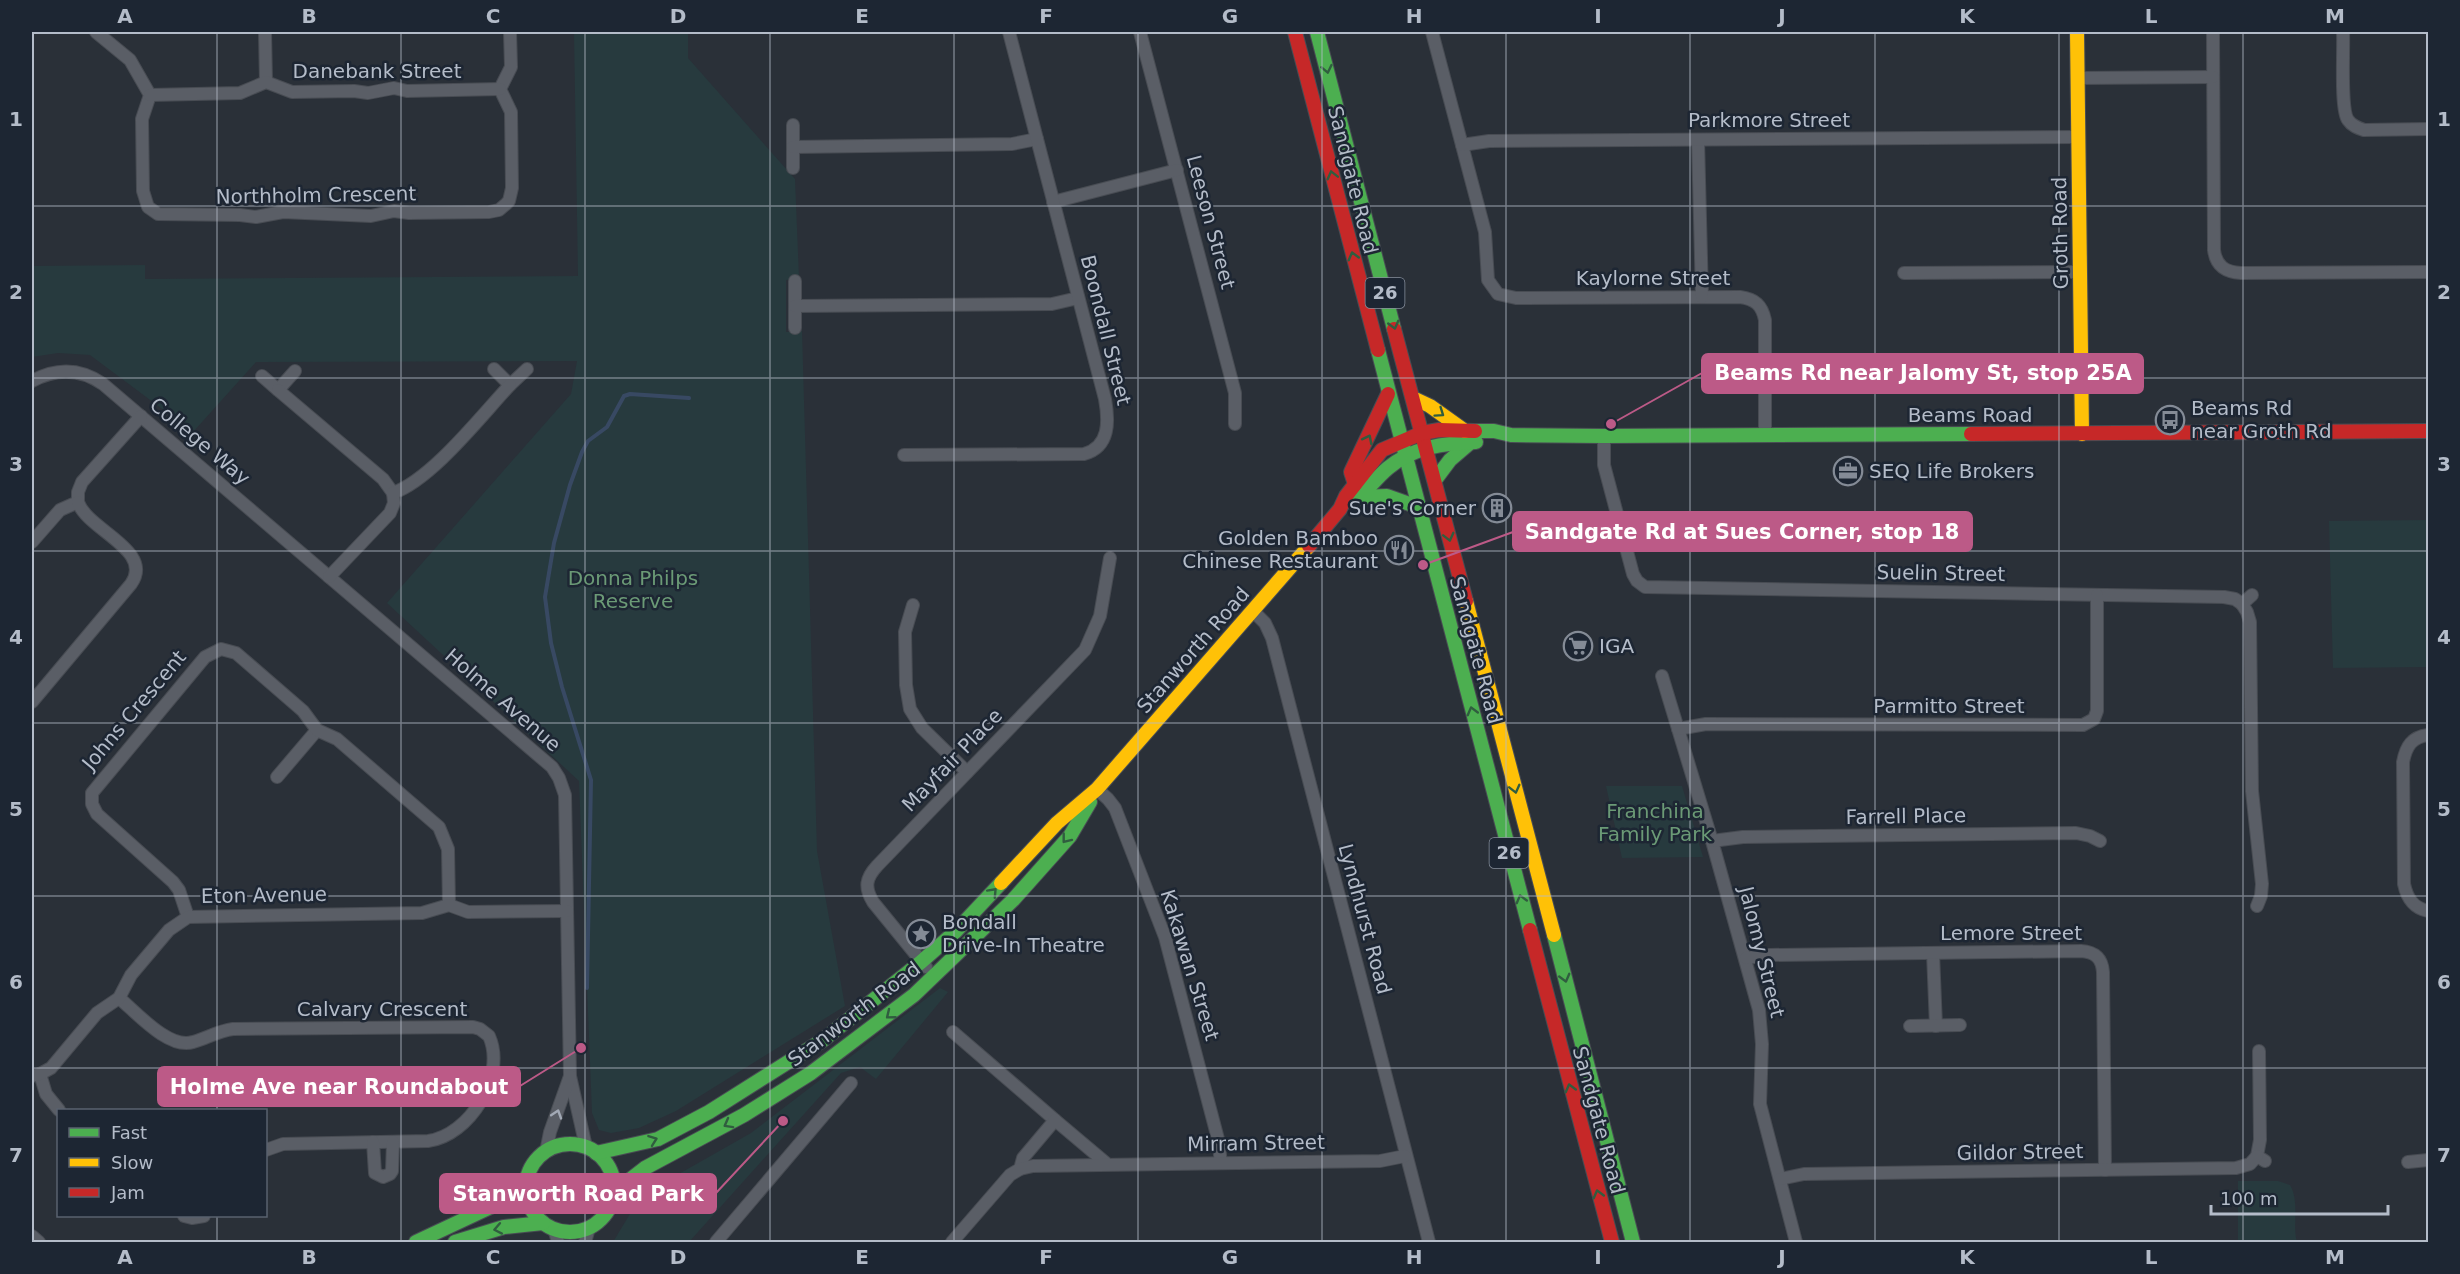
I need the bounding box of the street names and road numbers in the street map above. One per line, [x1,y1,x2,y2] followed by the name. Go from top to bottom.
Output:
[293,59,462,83] street label: Danebank Street
[1323,103,1383,257] street label: Sandgate Road
[1688,108,1850,132] street label: Parkmore Street
[1182,152,1240,292] street label: Leeson Street
[2047,177,2073,289] street label: Groth Road
[216,181,417,209] street label: Northholm Crescent
[1076,252,1136,408] street label: Boondall Street
[1576,266,1730,290] street label: Kaylorne Street
[1366,278,1404,308] road number: 26
[145,392,255,490] street label: College Way
[1908,403,2032,427] street label: Beams Road
[1877,560,2006,586] street label: Suelin Street
[1445,573,1507,727] street label: Sandgate Road
[1132,582,1254,718] street label: Stanworth Road
[440,643,566,757] street label: Holme Avenue
[76,645,191,776] street label: Johns Crescent
[1873,694,2025,718] street label: Parmitto Street
[897,703,1007,817] street label: Mayfair Place
[1846,803,1966,829] street label: Farrell Place
[1490,838,1528,868] road number: 26
[1333,841,1397,997] street label: Lyndhurst Road
[201,882,327,908] street label: Eton Avenue
[1734,882,1790,1020] street label: Jalomy Street
[1156,886,1224,1044] street label: Kakawan Street
[1940,921,2082,945] street label: Lemore Street
[783,956,925,1072] street label: Stanworth Road
[297,997,467,1021] street label: Calvary Crescent
[1568,1043,1630,1197] street label: Sandgate Road
[1187,1130,1325,1156] street label: Mirram Street
[1956,1139,2084,1165] street label: Gildor Street

